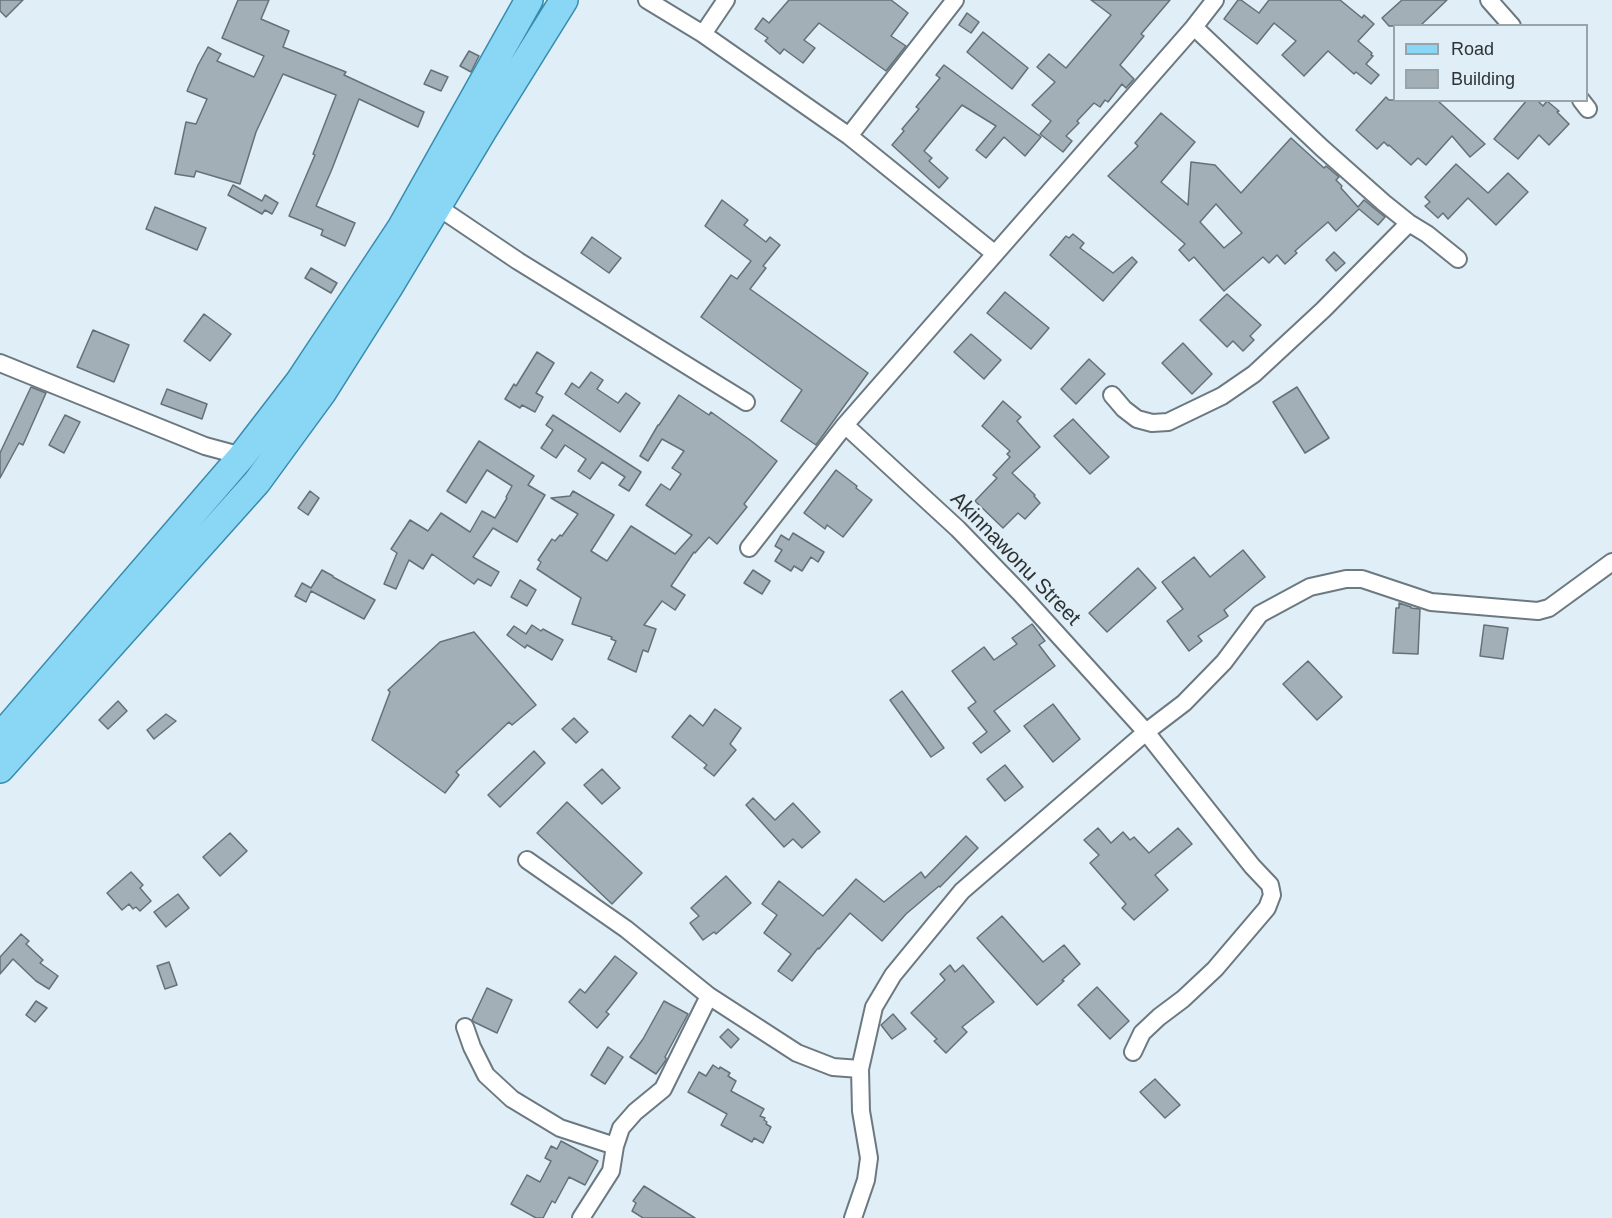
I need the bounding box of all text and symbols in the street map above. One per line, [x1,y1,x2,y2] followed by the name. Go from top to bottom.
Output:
[1393,24,1588,102] legend
[1451,39,1494,59] text: Road
[1451,69,1515,89] text: Building
[945,487,1085,631] street label: Akinnawonu Street

